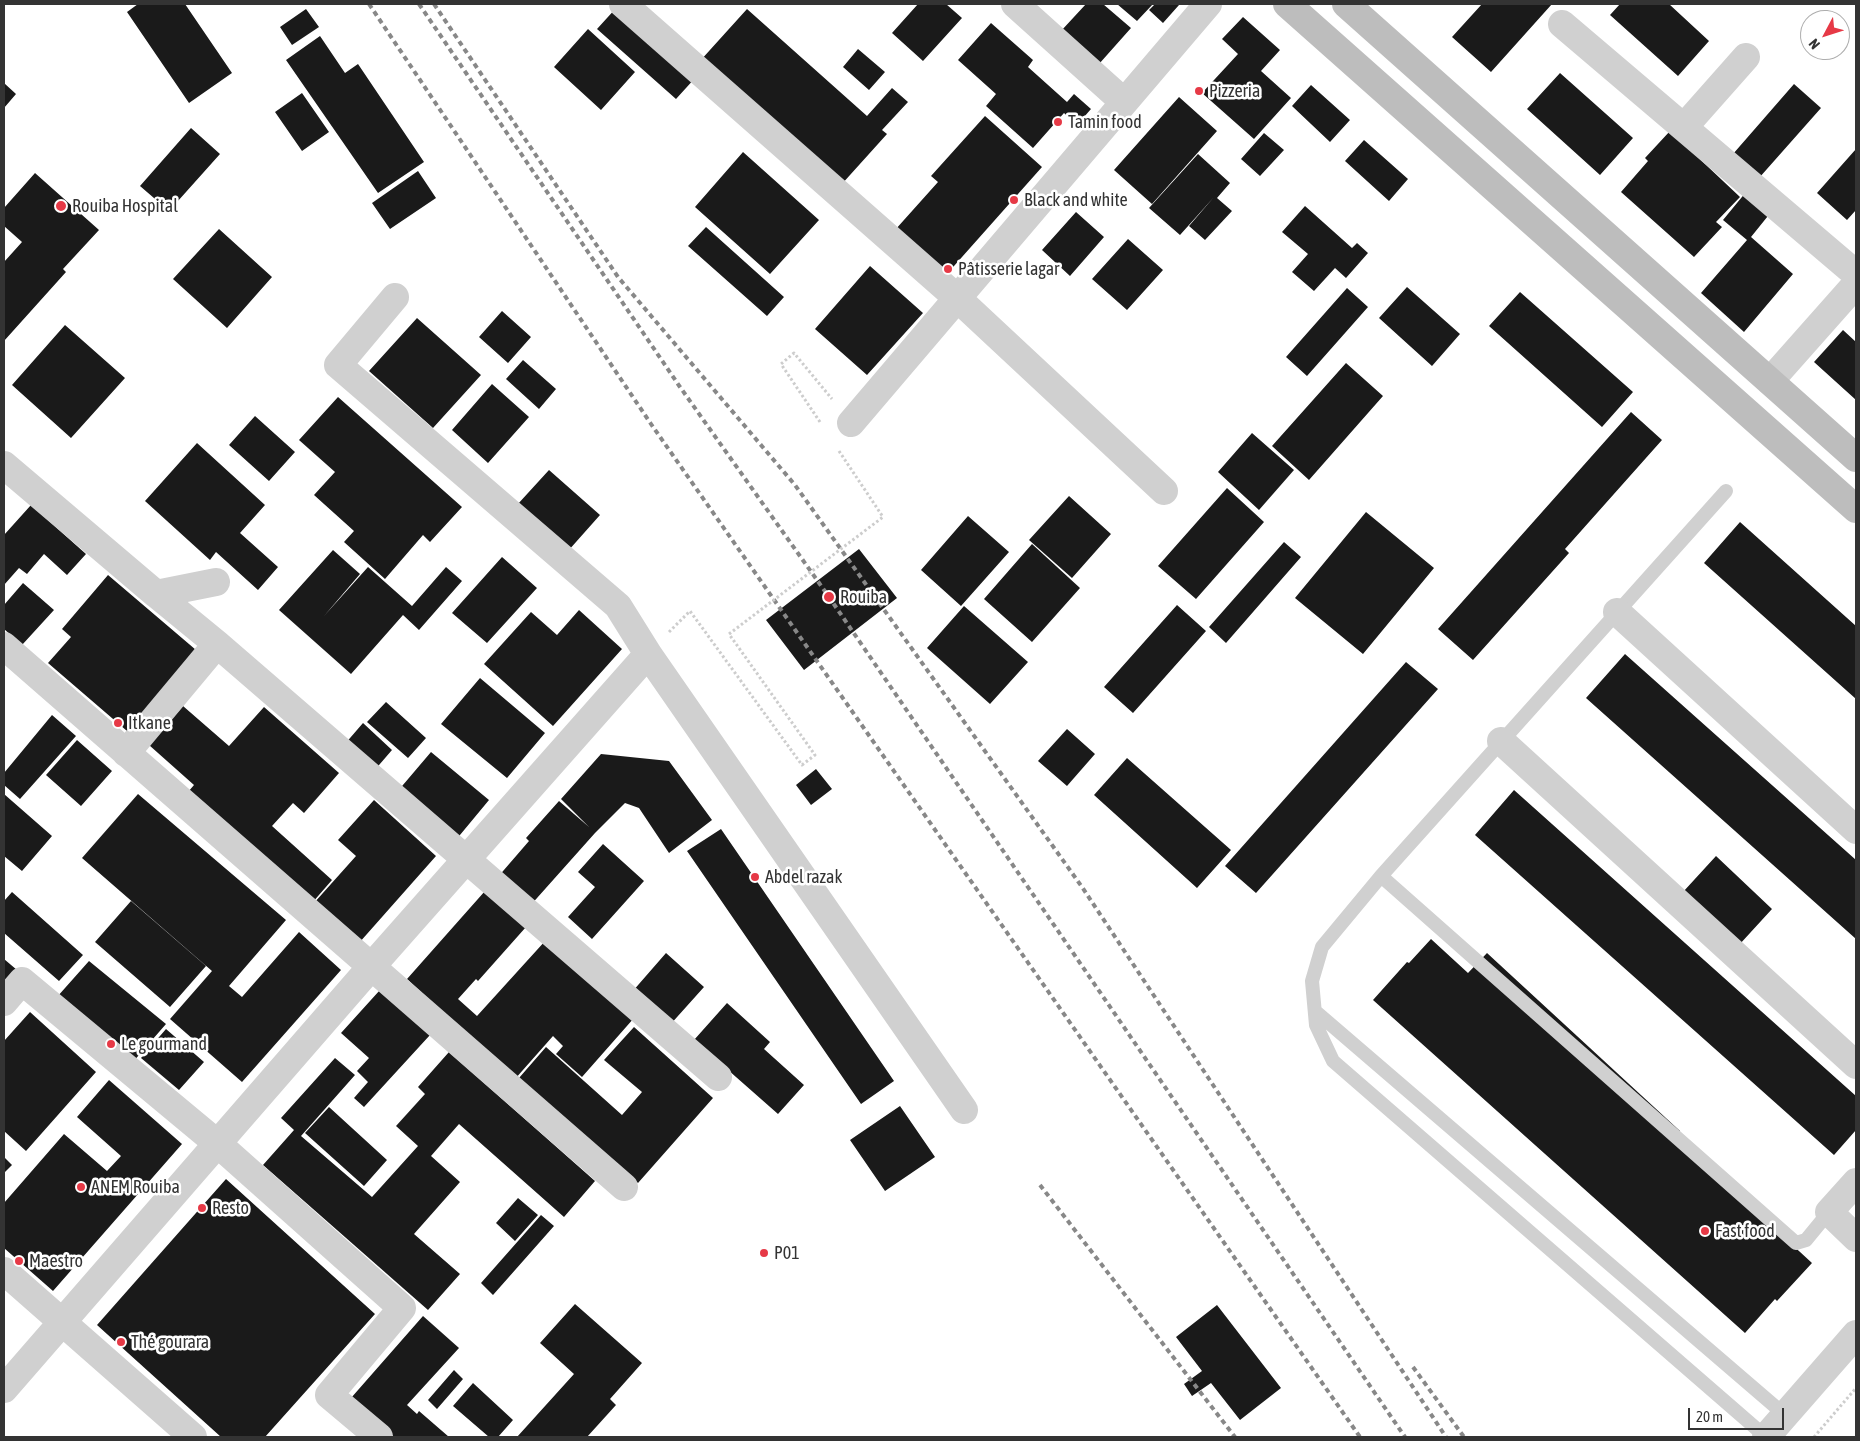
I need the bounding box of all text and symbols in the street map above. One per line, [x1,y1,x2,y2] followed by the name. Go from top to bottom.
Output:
[1800,10,1850,60] north arrow
[1805,36,1823,52] text: N
[1209,80,1260,102] place label: Pizzeria
[1193,85,1205,97] marker: Pizzeria
[1068,111,1142,133] place label: Tamin food
[1052,116,1064,128] marker: Tamin food
[1024,189,1128,211] place label: Black and white
[1008,194,1020,206] marker: Black and white
[72,195,178,217] place label: Rouiba Hospital
[54,199,68,213] marker: Rouiba Hospital
[958,258,1059,280] place label: Pâtisserie lagar
[942,263,954,275] marker: Pâtisserie lagar
[840,586,887,608] place label: Rouiba
[822,590,836,604] marker: Rouiba
[128,712,171,734] place label: Itkane
[112,717,124,729] marker: Itkane
[765,866,842,888] place label: Abdel razak
[749,871,761,883] marker: Abdel razak
[121,1033,207,1055] place label: Le gourmand
[105,1038,117,1050] marker: Le gourmand
[91,1176,180,1198] place label: ANEM Rouiba
[75,1181,87,1193] marker: ANEM Rouiba
[212,1197,249,1219] place label: Resto
[196,1202,208,1214] marker: Resto
[1715,1220,1775,1242] place label: Fast food
[1699,1225,1711,1237] marker: Fast food
[774,1242,800,1264] place label: P01
[758,1247,770,1259] marker: P01
[29,1250,83,1272] place label: Maestro
[13,1255,25,1267] marker: Maestro
[131,1331,209,1353] place label: Thé gourara
[115,1336,127,1348] marker: Thé gourara
[1690,1398,1786,1430] scale bar
[1696,1408,1723,1425] text: 20 m

